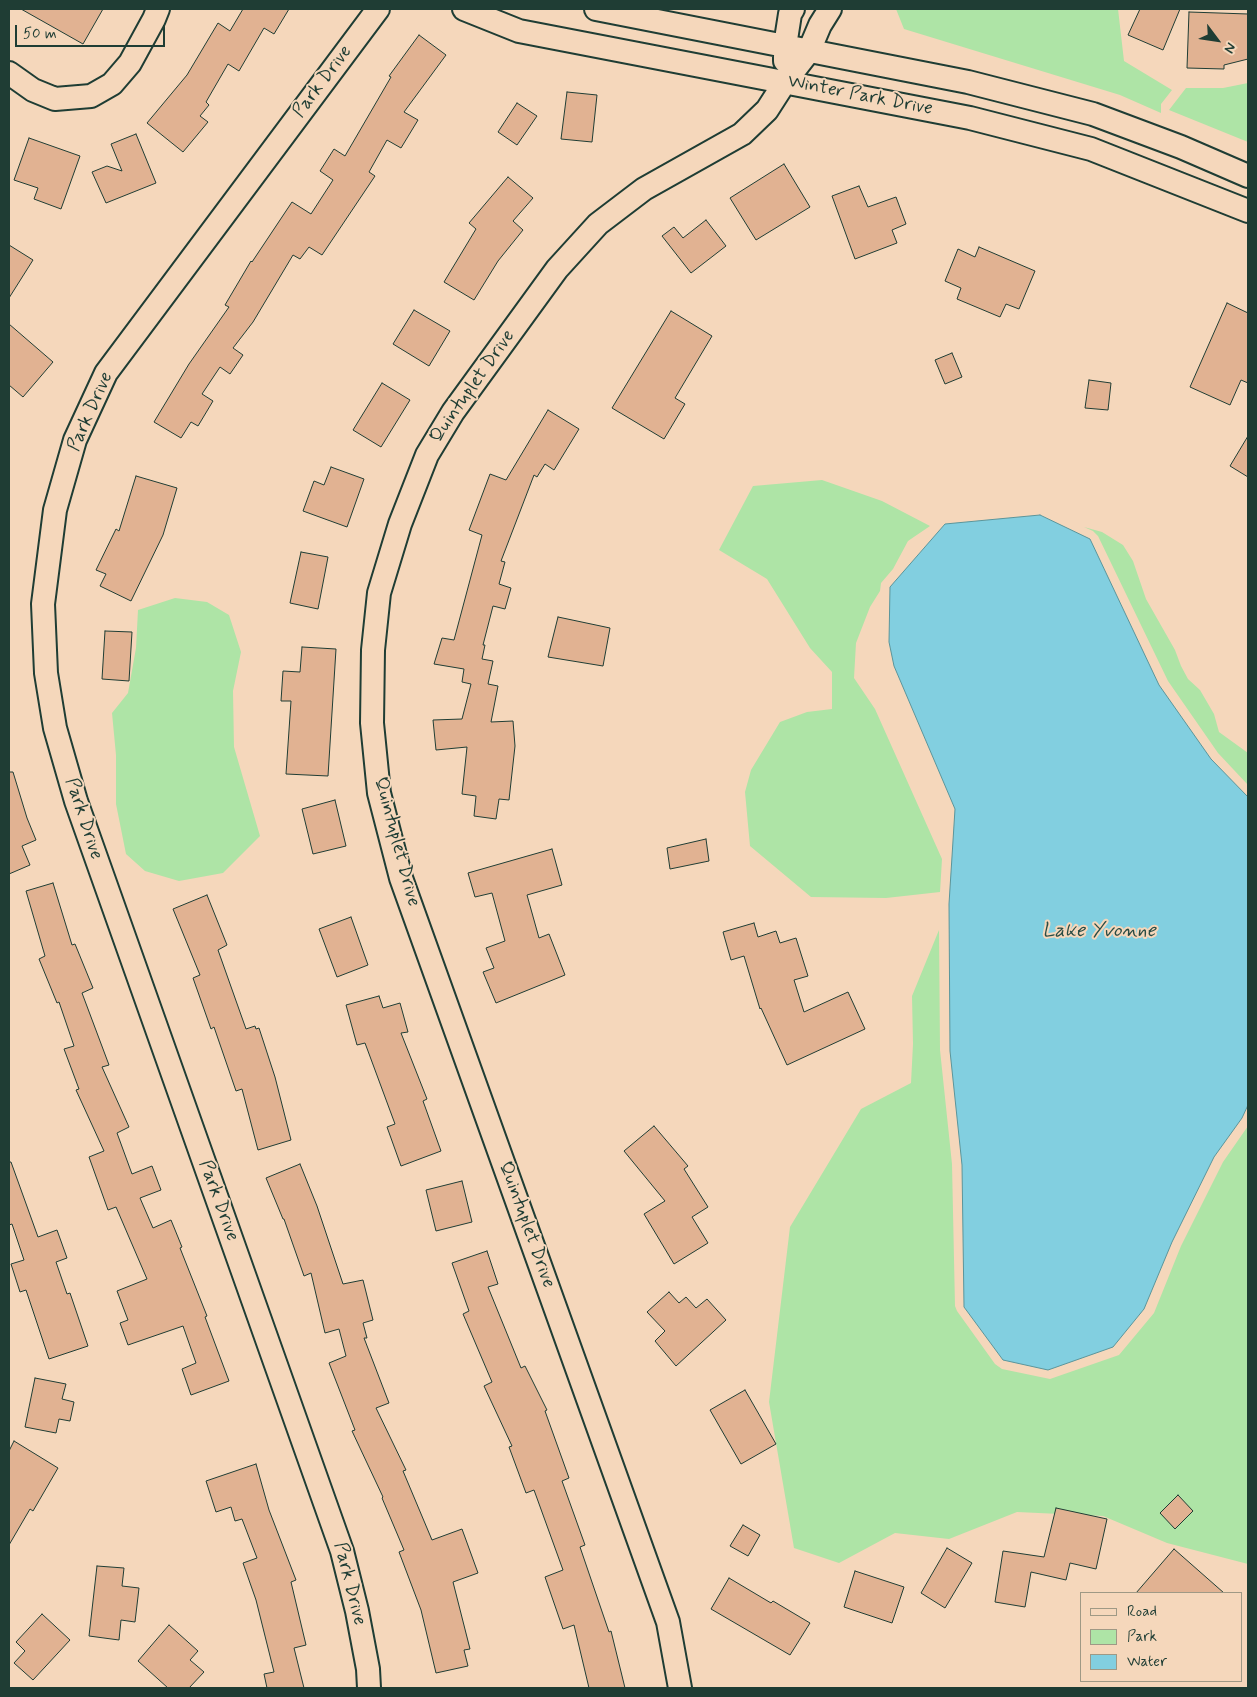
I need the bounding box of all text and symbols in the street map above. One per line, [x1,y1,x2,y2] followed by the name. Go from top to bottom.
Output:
[18,15,168,47] scale bar
[1192,15,1242,65] north arrow
[23,24,57,44] text: 50 m
[1220,39,1240,56] text: N
[288,41,358,123] street label: Park Drive
[785,71,935,121] street label: Winter Park Drive
[426,326,520,448] street label: Quintuplet Drive
[63,369,119,455] street label: Park Drive
[59,775,107,863] street label: Park Drive
[368,775,424,909] street label: Quintuplet Drive
[1042,920,1156,944] water label: Lake Yvonne
[193,1157,243,1245] street label: Park Drive
[493,1159,559,1291] street label: Quintuplet Drive
[328,1540,370,1628] street label: Park Drive
[1080,1592,1242,1682] legend
[1127,1602,1157,1622] text: Road
[1127,1627,1157,1647] text: Park
[1127,1652,1167,1672] text: Water

